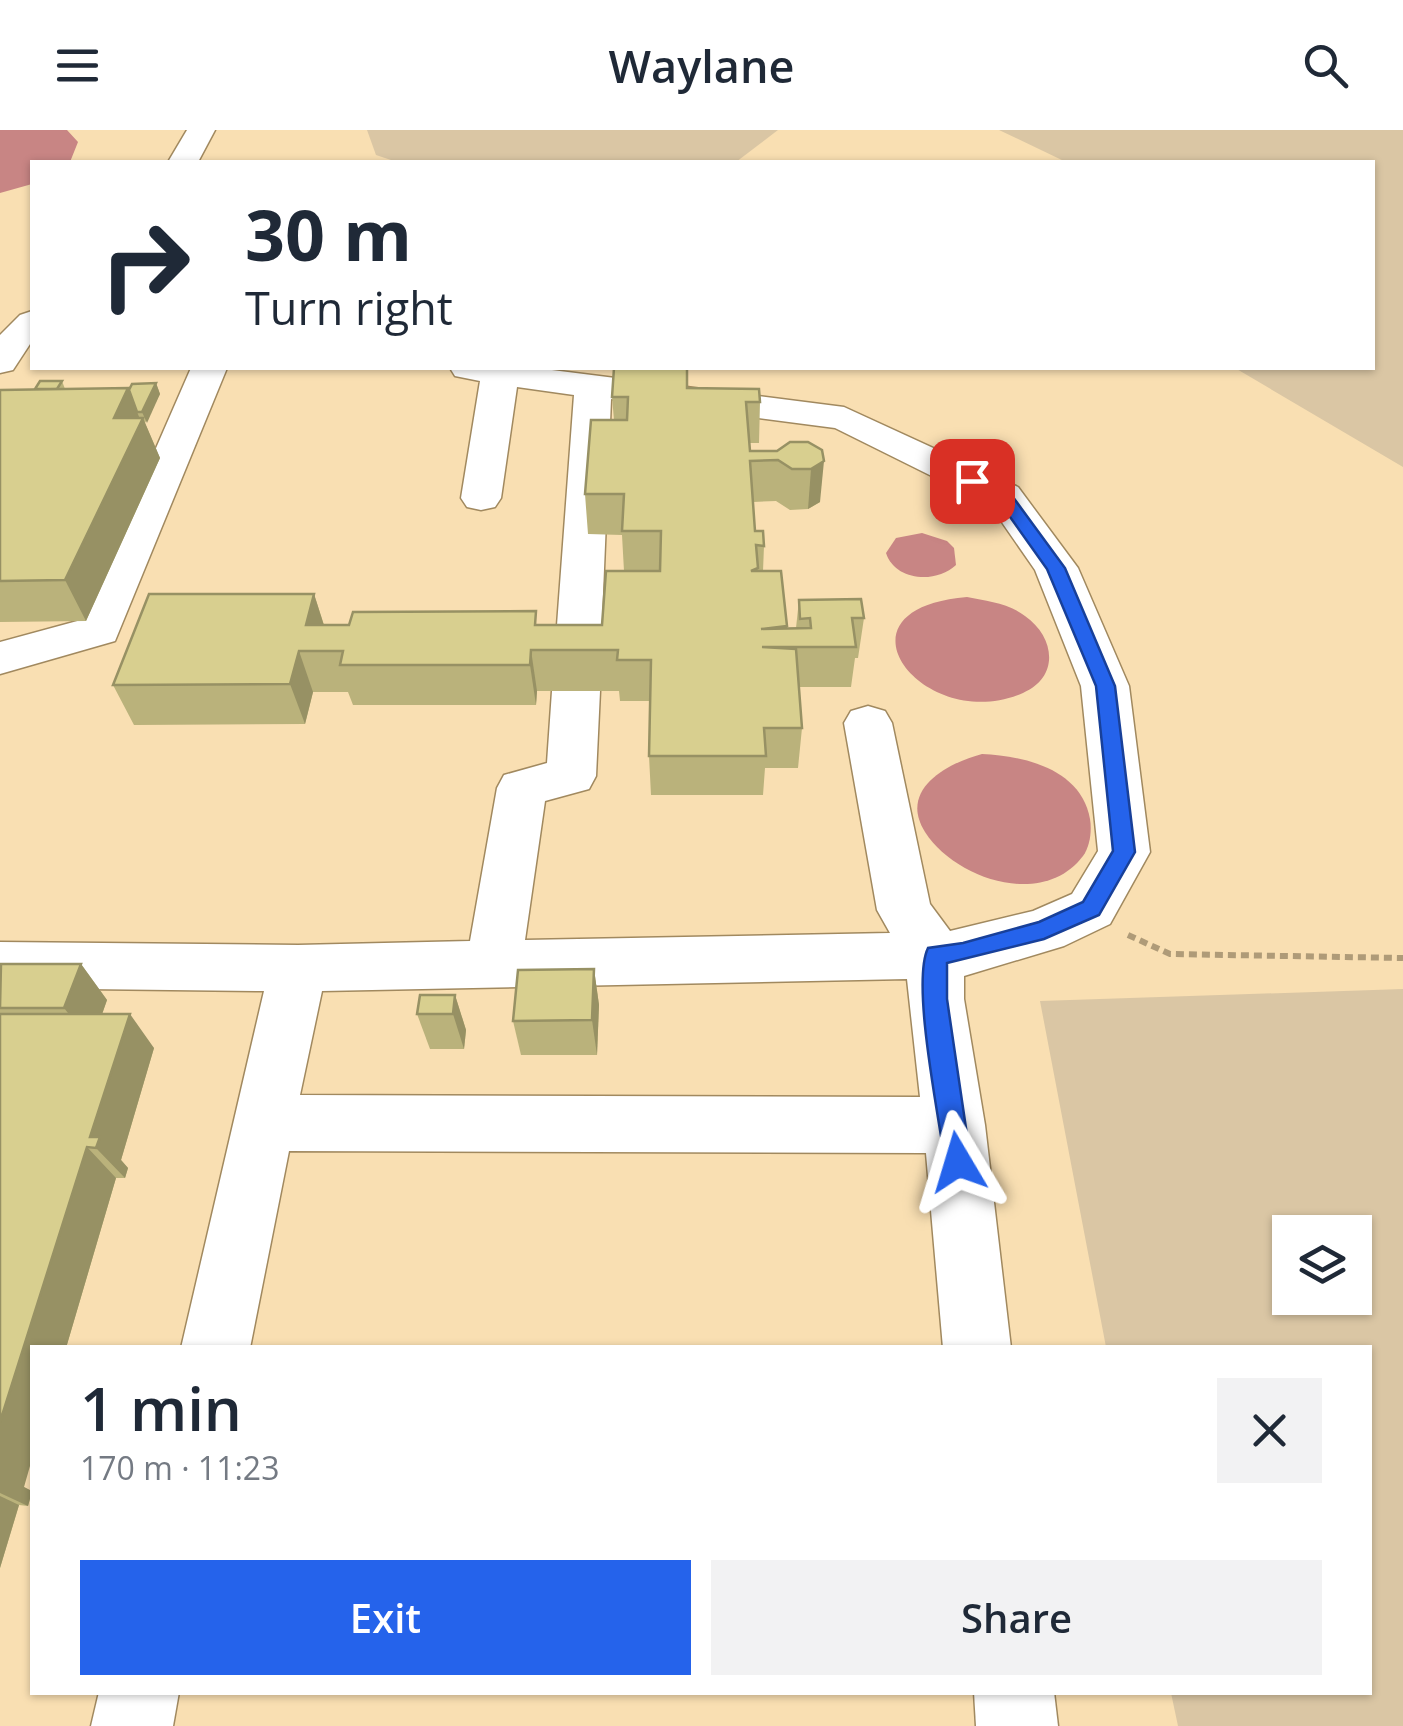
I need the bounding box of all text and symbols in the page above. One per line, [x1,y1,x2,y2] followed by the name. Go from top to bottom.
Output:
[609,35,794,96] text: Waylane
[50,38,105,93] icon: menu
[1298,38,1353,93] icon: search
[245,186,412,282] text: 30 m
[80,200,210,330] icon: right
[245,277,453,338] text: Turn right
[930,439,1015,524] pin
[945,454,1000,509] icon: arrive
[906,1110,1010,1214] position arrow
[1272,1215,1372,1315] map controls
[1272,1215,1372,1315] button: layers
[80,1367,242,1449] text: 1 min
[1217,1378,1322,1483] button: close
[80,1446,279,1489] text: 170 m · 11:23
[80,1560,691,1675] button: Exit
[711,1560,1322,1675] button: Share

